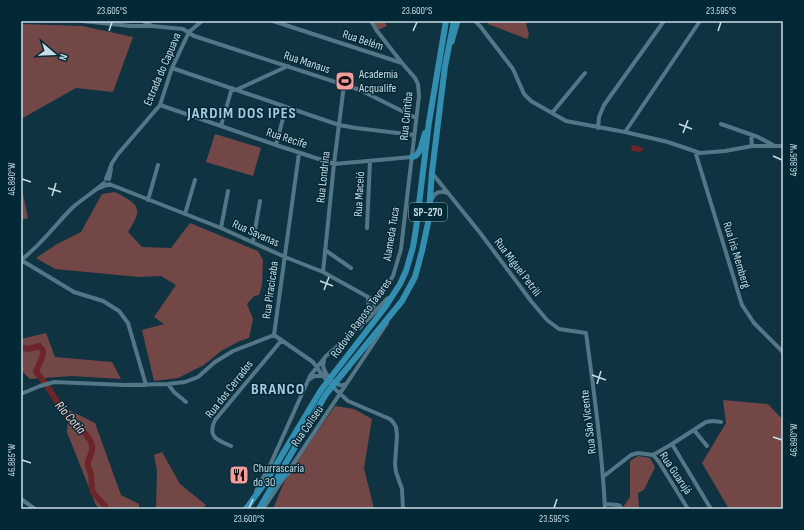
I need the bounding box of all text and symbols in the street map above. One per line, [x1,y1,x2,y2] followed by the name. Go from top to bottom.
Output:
[97,5,127,17] text: 23.605°S
[402,5,432,17] text: 23.600°S
[706,5,736,17] text: 23.595°S
[341,27,385,54] street label: Rua Belém
[140,30,185,108] street label: Estrada do Capuava
[34,34,74,74] north arrow
[282,48,332,77] street label: Rua Manaus
[56,52,70,62] text: N
[358,67,398,96] place label: Academia Acqualife
[334,70,356,92] sports icon: Academia Acqualife
[396,91,417,141] street label: Rua Curitiba
[186,104,297,123] district label: JARDIM DOS IPES
[264,125,309,152] street label: Rua Recife
[788,143,800,176] text: 46.895°W
[313,150,334,204] street label: Rua Londrina
[6,162,18,195] text: 46.890°W
[351,171,368,217] street label: Rua Maceió
[409,203,447,221] road number: SP-270
[380,206,403,263] street label: Alameda Tuca
[230,216,282,250] street label: Rua Savanas
[719,220,754,290] street label: Rua Íris Memberg
[491,235,544,299] street label: Rua Miguel Petrili
[259,260,282,320] street label: Rua Piracicaba
[327,275,395,361] street label: Rodovia Raposo Tavares
[202,357,257,421] street label: Rua dos Cerrados
[251,380,305,399] district label: BRANCO
[577,389,600,455] street label: Rua São Vicente
[52,398,89,438] water label: Rio Cotia
[288,403,327,450] street label: Rua Coliseu
[788,423,800,456] text: 46.890°W
[6,443,18,476] text: 46.885°W
[656,449,695,498] street label: Rua Guarujá
[253,461,305,490] place label: Churrascaria do 30
[228,464,250,486] restaurant icon: Churrascaria do 30
[234,513,264,525] text: 23.600°S
[539,513,569,525] text: 23.595°S

